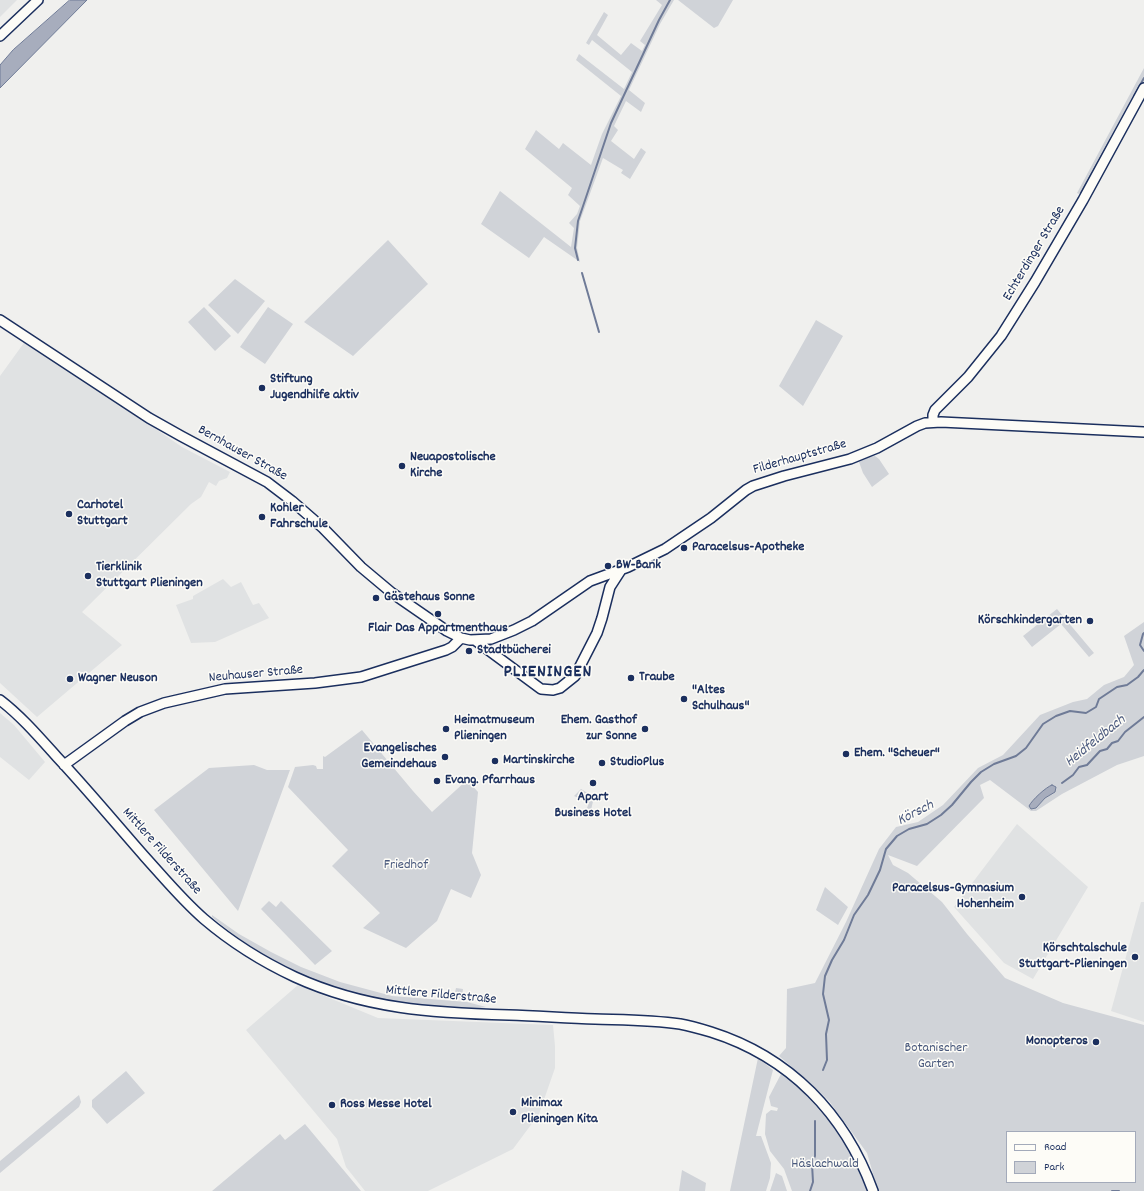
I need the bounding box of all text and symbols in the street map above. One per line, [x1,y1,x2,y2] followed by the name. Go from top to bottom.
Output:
[1000,204,1070,304] street label: Echterdinger Straße
[270,372,359,404] place label: Stiftung Jugendhilfe aktiv
[257,383,267,393] marker: Stiftung Jugendhilfe aktiv
[194,422,290,486] street label: Bernhauser Straße
[751,437,849,479] street label: Filderhauptstraße
[410,450,496,482] place label: Neuapostolische Kirche
[397,461,407,471] marker: Neuapostolische Kirche
[77,498,128,530] place label: Carhotel Stuttgart
[270,501,328,534] place label: Kohler Fahrschule
[64,509,74,519] marker: Carhotel Stuttgart
[257,512,267,522] marker: Kohler Fahrschule
[692,540,804,556] place label: Paracelsus-Apotheke
[679,543,689,553] marker: Paracelsus-Apotheke
[616,558,661,574] place label: BW-Bank
[96,560,203,592] place label: Tierklinik Stuttgart Plieningen
[603,561,613,571] marker: BW-Bank
[83,571,93,581] marker: Tierklinik Stuttgart Plieningen
[384,590,475,606] place label: Gästehaus Sonne
[371,593,381,603] marker: Gästehaus Sonne
[433,609,443,619] marker: Flair Das Appartmenthaus
[978,613,1082,629] place label: Körschkindergarten
[1085,616,1095,626] marker: Körschkindergarten
[368,621,508,637] place label: Flair Das Appartmenthaus
[477,643,551,659] place label: Stadtbücherei
[464,646,474,656] marker: Stadtbücherei
[208,663,304,687] street label: Neuhauser Straße
[504,663,592,685] district label: PLIENINGEN
[639,670,675,686] place label: Traube
[78,671,157,687] place label: Wagner Neuson
[626,673,636,683] marker: Traube
[65,674,75,684] marker: Wagner Neuson
[692,683,749,716] place label: "Altes Schulhaus"
[679,694,689,704] marker: "Altes Schulhaus"
[1062,712,1130,772] water label: Heidfeldbach
[454,713,535,746] place label: Heimatmuseum Plieningen
[561,713,637,746] place label: Ehem. Gasthof zur Sonne
[441,724,451,734] marker: Heimatmuseum Plieningen
[640,724,650,734] marker: Ehem. Gasthof zur Sonne
[361,741,437,774] place label: Evangelisches Gemeindehaus
[854,746,940,762] place label: Ehem. "Scheuer"
[841,749,851,759] marker: Ehem. "Scheuer"
[440,752,450,762] marker: Evangelisches Gemeindehaus
[503,753,575,769] place label: Martinskirche
[610,755,664,771] place label: StudioPlus
[490,756,500,766] marker: Martinskirche
[597,758,607,768] marker: StudioPlus
[445,773,535,789] place label: Evang. Pfarrhaus
[432,776,442,786] marker: Evang. Pfarrhaus
[588,778,598,788] marker: Apart Business Hotel
[555,790,631,822] place label: Apart Business Hotel
[895,797,937,831] water label: Körsch
[118,805,204,899] street label: Mittlere Filderstraße
[384,858,428,874] park label: Friedhof
[892,881,1014,914] place label: Paracelsus-Gymnasium Hohenheim
[1017,892,1027,902] marker: Paracelsus-Gymnasium Hohenheim
[1019,941,1127,974] place label: Körschtalschule Stuttgart-Plieningen
[1130,952,1140,962] marker: Körschtalschule Stuttgart-Plieningen
[385,983,497,1009] street label: Mittlere Filderstraße
[1026,1034,1088,1050] place label: Monopteros
[1091,1037,1101,1047] marker: Monopteros
[905,1041,967,1074] park label: Botanischer Garten
[521,1096,598,1128] place label: Minimax Plieningen Kita
[340,1097,432,1113] place label: Ross Messe Hotel
[327,1100,337,1110] marker: Ross Messe Hotel
[508,1107,518,1117] marker: Minimax Plieningen Kita
[1006,1131,1136,1183] legend
[1044,1139,1066,1156] text: Road
[791,1157,859,1173] park label: Häslachwald
[1044,1159,1064,1176] text: Park

